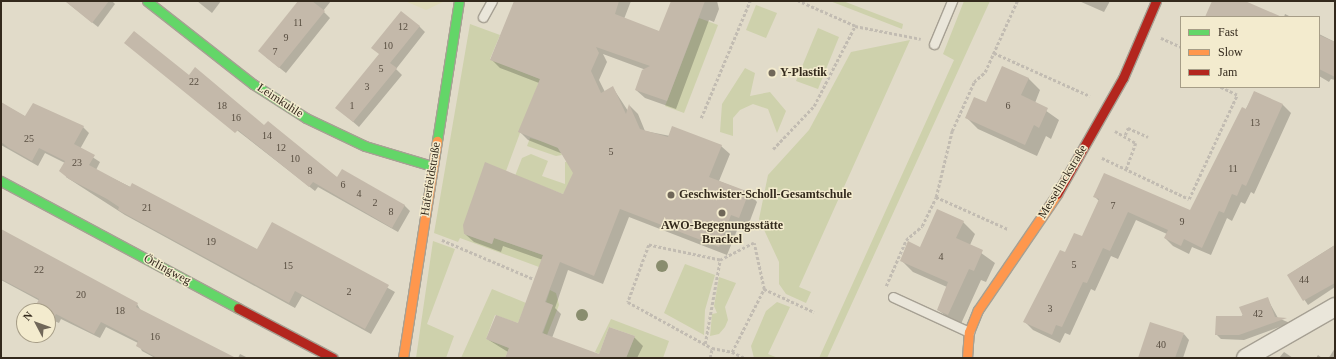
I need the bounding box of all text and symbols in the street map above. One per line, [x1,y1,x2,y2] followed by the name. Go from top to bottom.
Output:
[1180,16,1320,88] legend
[293,17,303,29] house number: 11
[398,21,408,33] house number: 12
[1218,25,1238,39] text: Fast
[284,32,288,44] house number: 9
[383,40,393,52] house number: 10
[1218,45,1243,59] text: Slow
[272,46,278,58] house number: 7
[378,63,384,75] house number: 5
[1218,65,1237,79] text: Jam
[780,66,827,80] place label: Y-Plastik
[767,68,777,78] marker: Y-Plastik
[189,76,199,88] house number: 22
[254,81,306,121] street label: Leimkuhle
[364,81,370,93] house number: 3
[217,100,227,112] house number: 18
[350,100,354,112] house number: 1
[1006,100,1010,112] house number: 6
[231,112,241,124] house number: 16
[1250,117,1260,129] house number: 13
[262,130,272,142] house number: 14
[24,133,34,145] house number: 25
[418,141,444,217] street label: Haferfeldstraße
[276,142,286,154] house number: 12
[1035,143,1091,221] street label: Messelinckstraße
[608,146,614,158] house number: 5
[290,153,300,165] house number: 10
[72,157,82,169] house number: 23
[1228,163,1238,175] house number: 11
[308,165,312,177] house number: 8
[340,179,346,191] house number: 6
[356,188,362,200] house number: 4
[679,188,852,202] place label: Geschwister-Scholl-Gesamtschule
[666,190,676,200] marker: Geschwister-Scholl-Gesamtschule
[372,197,378,209] house number: 2
[1110,200,1116,212] house number: 7
[142,202,152,214] house number: 21
[388,206,394,218] house number: 8
[717,208,727,218] marker: AWO-Begegnungsstätte Brackel
[1180,216,1184,228] house number: 9
[661,219,783,247] place label: AWO-Begegnungsstätte Brackel
[206,236,216,248] house number: 19
[938,251,944,263] house number: 4
[141,252,193,288] street label: Örlingweg
[1072,259,1076,271] house number: 5
[283,260,293,272] house number: 15
[34,264,44,276] house number: 22
[1299,274,1309,286] house number: 44
[346,286,352,298] house number: 2
[76,289,86,301] house number: 20
[16,303,56,343] north arrow
[1048,303,1052,315] house number: 3
[115,305,125,317] house number: 18
[1253,308,1263,320] house number: 42
[21,309,35,323] text: N
[150,331,160,343] house number: 16
[1156,339,1166,351] house number: 40

